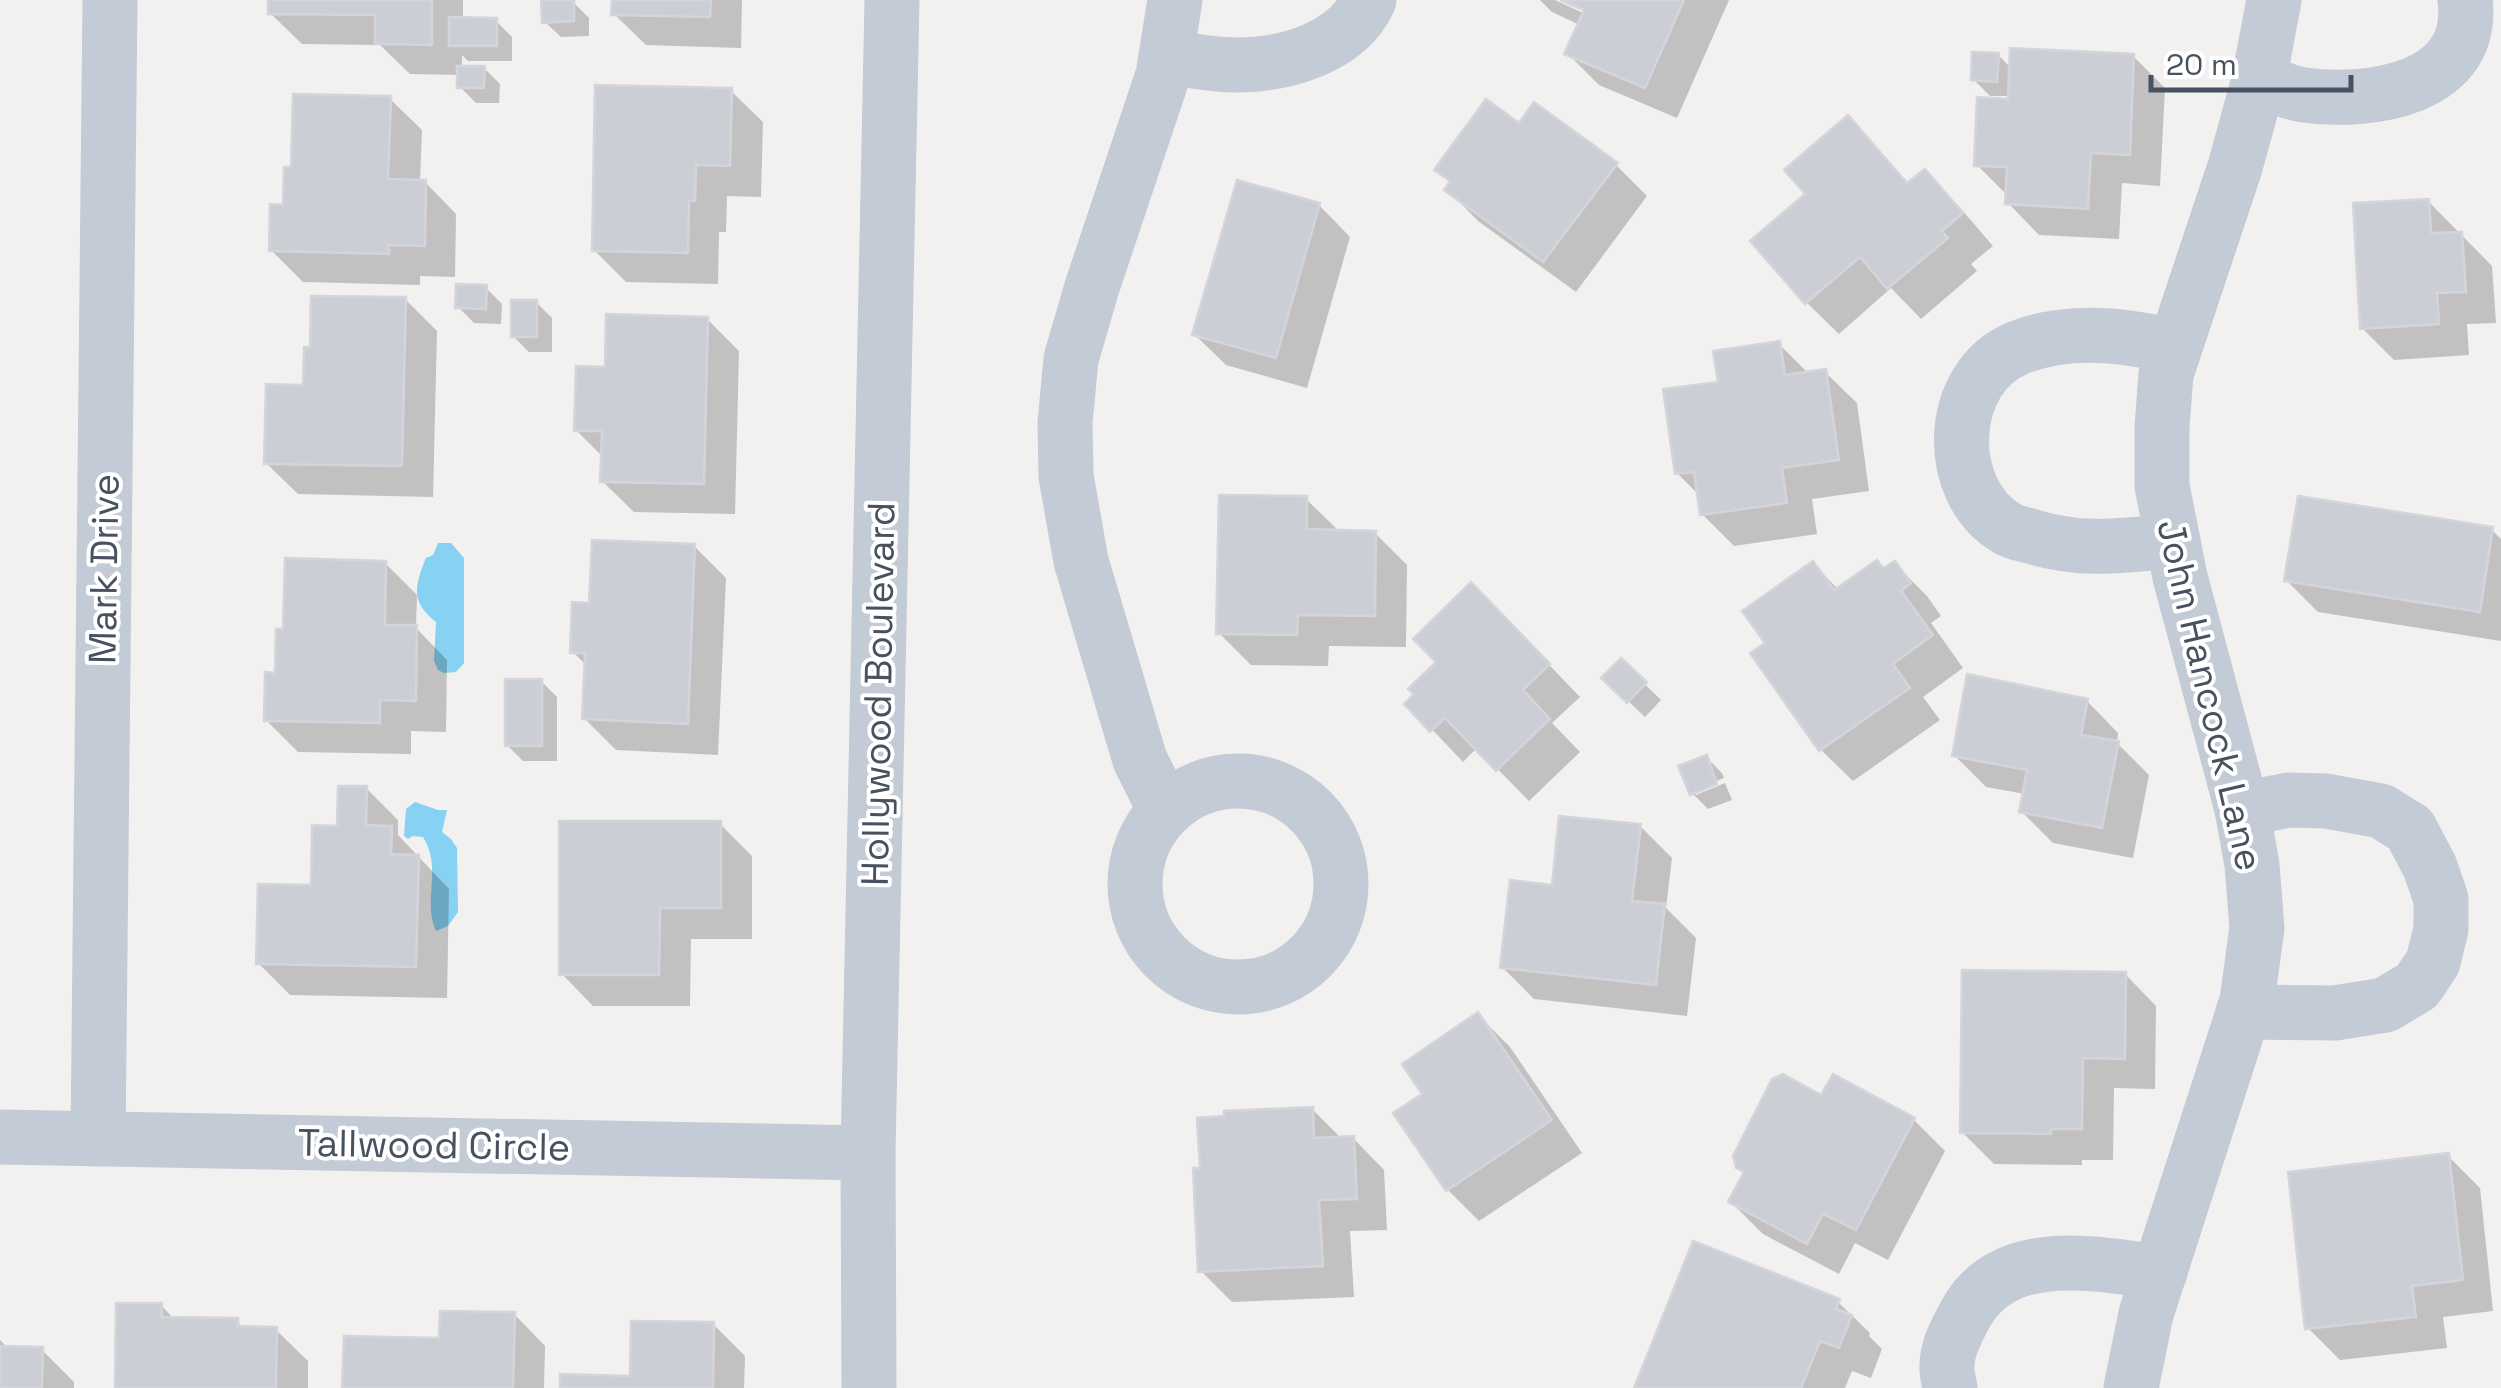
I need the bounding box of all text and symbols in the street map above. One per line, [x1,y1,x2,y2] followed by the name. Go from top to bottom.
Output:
[2151,30,2351,92] scale bar
[2166,45,2237,84] text: 20 m
[78,473,130,665] street label: Mark Drive
[851,501,905,887] street label: Hollywood Boulevard
[2146,515,2274,875] street label: John Hancock Lane
[297,1119,571,1171] street label: Tallwood Circle

